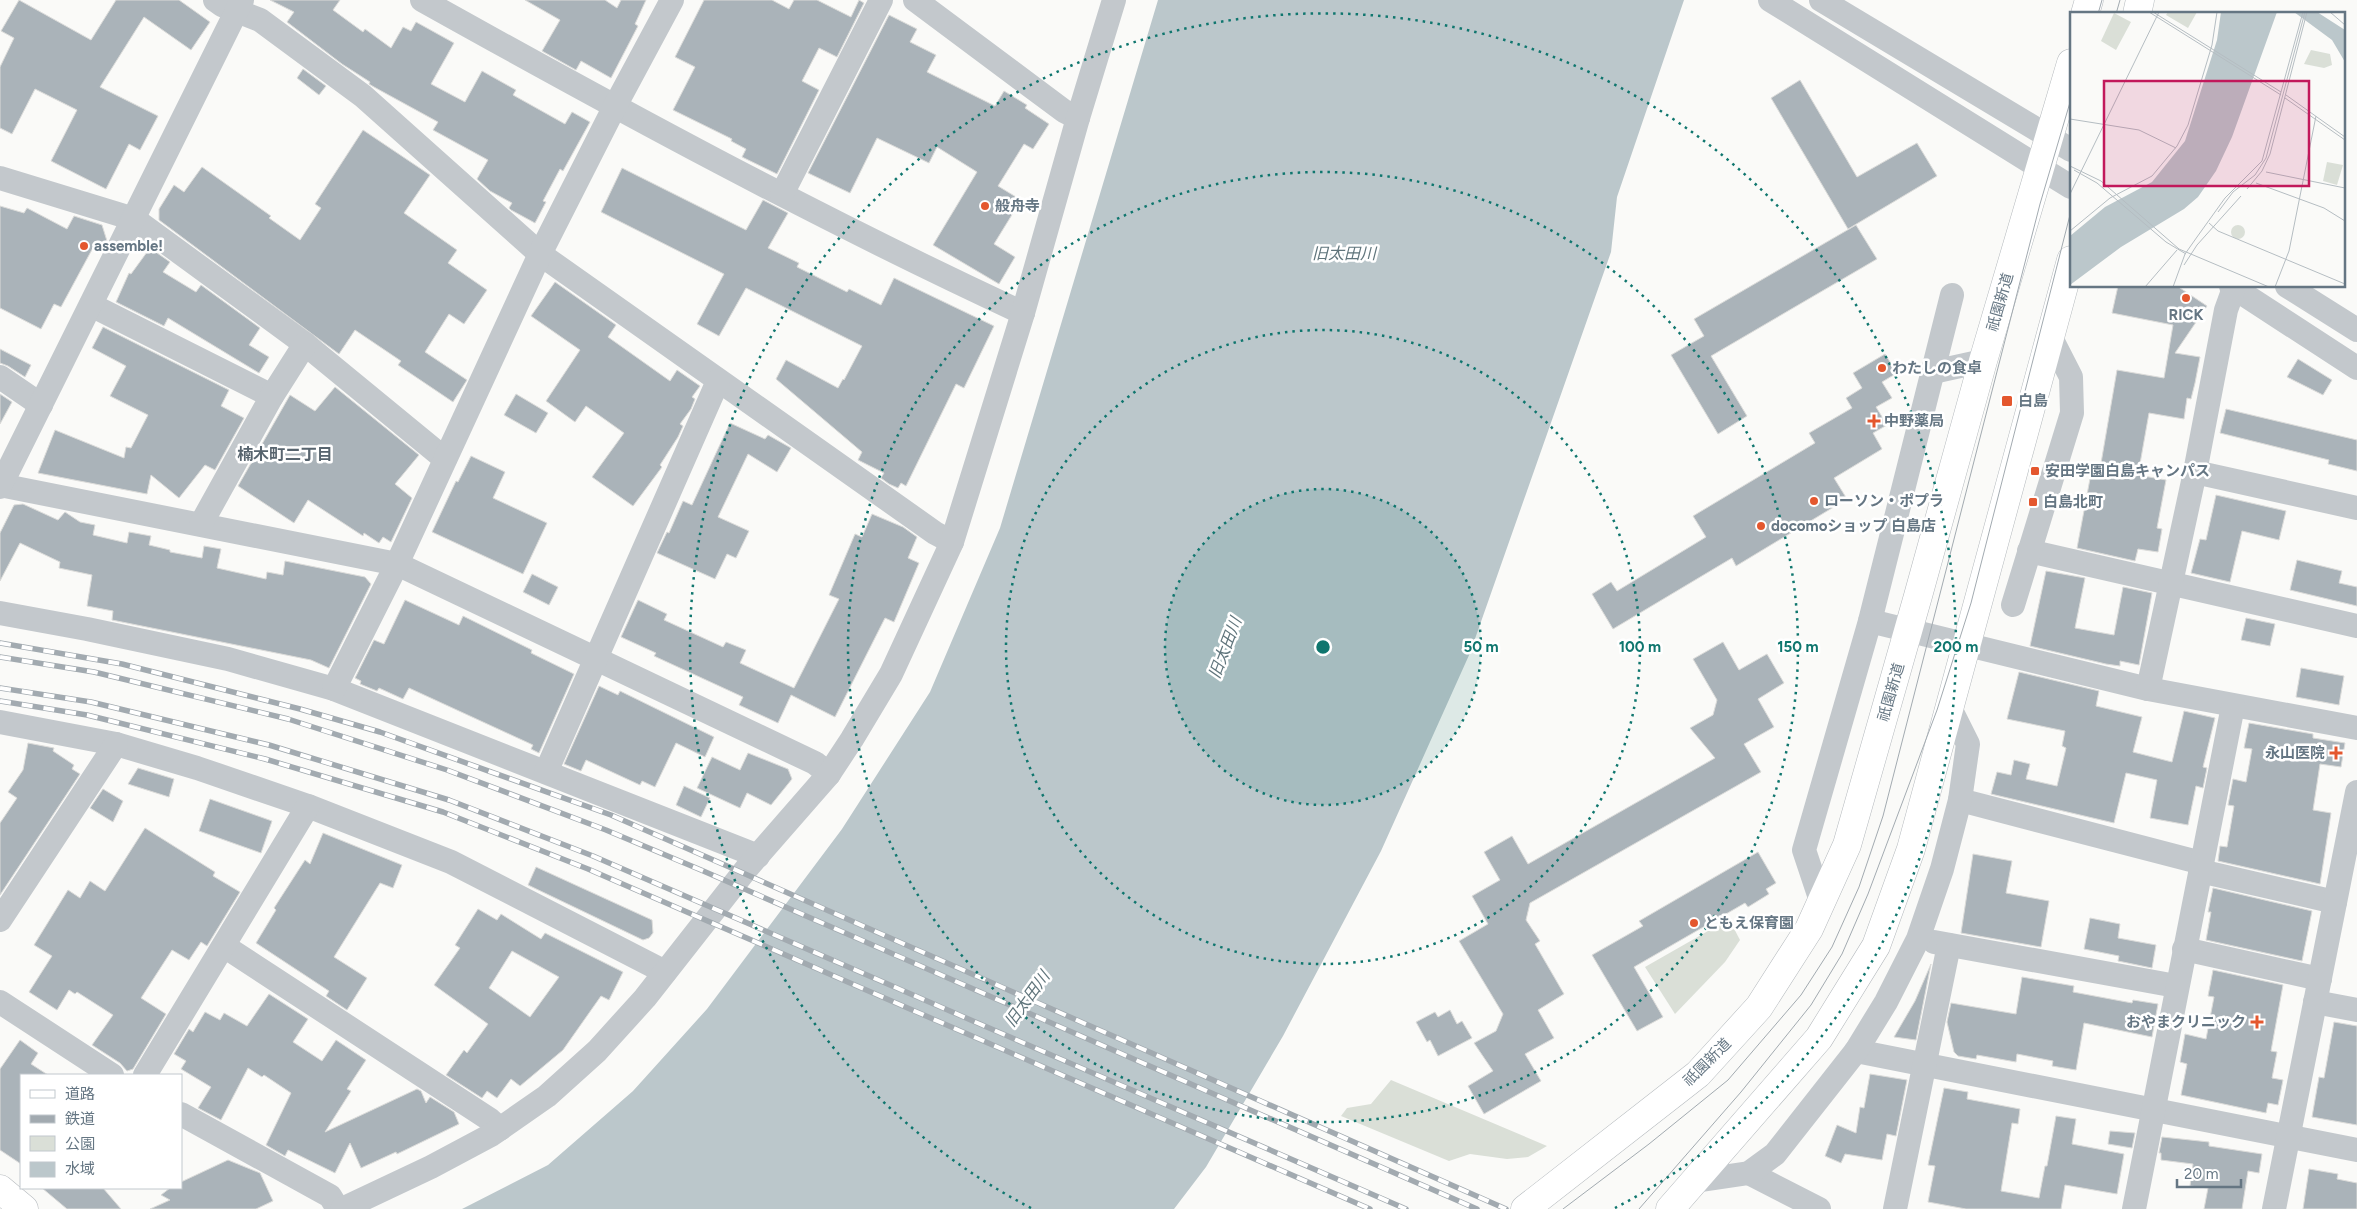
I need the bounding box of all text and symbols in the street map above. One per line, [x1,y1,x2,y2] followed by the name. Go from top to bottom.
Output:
[2070,12,2344,288] inset map
[995,197,1040,215] place label: 般舟寺
[979,200,991,212] marker: 般舟寺
[94,237,163,255] place label: assemble!
[78,240,90,252] marker: assemble!
[1312,244,1378,263] water label: 旧太田川
[1983,271,2017,333] street label: 祇園新道
[2180,292,2192,304] marker: RICK
[2169,306,2203,324] place label: RICK
[1892,359,1982,377] place label: わたしの食卓
[1876,362,1888,374] marker: わたしの食卓
[2018,392,2048,410] place label: 白島
[2000,394,2014,408] marker: 白島
[1884,412,1944,430] place label: 中野薬局
[1868,415,1880,427] marker: 中野薬局
[237,445,333,464] district label: 楠木町二丁目
[2045,462,2210,480] place label: 安田学園白島キャンパス
[2029,465,2041,477] marker: 安田学園白島キャンパス
[1824,492,1944,510] place label: ローソン・ポプラ
[2043,493,2103,511] place label: 白島北町
[1808,495,1820,507] marker: ローソン・ポプラ
[2027,496,2039,508] marker: 白島北町
[1771,517,1936,535] place label: docomoショップ 白島店
[1755,520,1767,532] marker: docomoショップ 白島店
[1205,613,1246,681] water label: 旧太田川
[1314,638,1332,656] centre of rings
[1463,638,1499,656] text: 50 m
[1619,638,1661,656] text: 100 m
[1777,638,1819,656] text: 150 m
[1934,638,1978,656] text: 200 m
[1874,661,1908,723] street label: 祇園新道
[2265,744,2325,762] place label: 永山医院
[2329,746,2343,760] marker: 永山医院
[1704,914,1794,932] place label: ともえ保育園
[1688,917,1700,929] marker: ともえ保育園
[1001,966,1055,1030] water label: 旧太田川
[2126,1013,2246,1031] place label: おやまクリニック
[2250,1015,2264,1029] marker: おやまクリニック
[1679,1034,1735,1090] street label: 祇園新道
[20,1074,182,1189] legend
[65,1085,95,1103] text: 道路
[65,1110,95,1128] text: 鉄道
[65,1135,95,1153] text: 公園
[2177,1156,2241,1188] scale bar
[65,1160,95,1178] text: 水域
[2184,1165,2218,1183] text: 20 m

